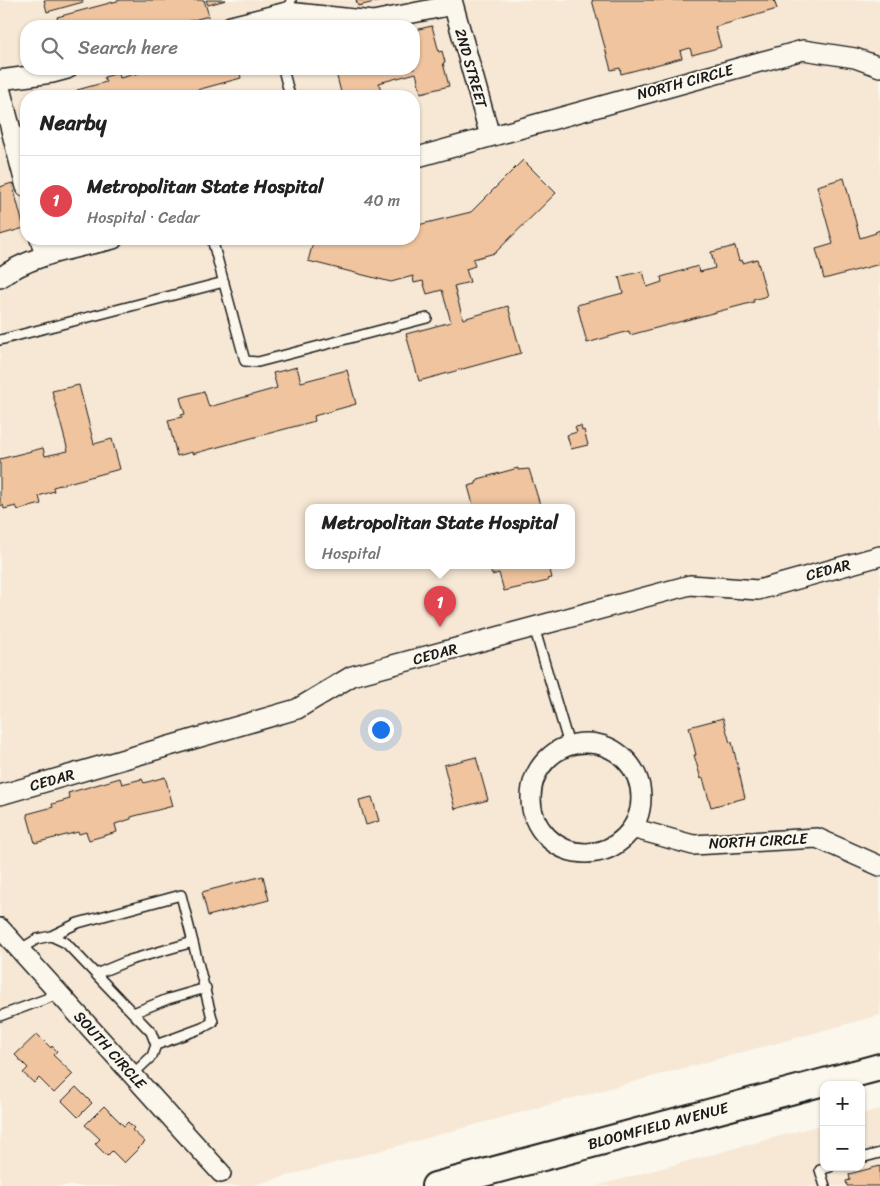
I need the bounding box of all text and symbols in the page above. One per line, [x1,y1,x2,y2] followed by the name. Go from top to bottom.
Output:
[20,20,420,75] search box
[447,25,495,112] street label: 2ND STREET
[78,31,178,64] text: Search here
[38,34,66,62] icon: search
[634,56,738,107] street label: NORTH CIRCLE
[40,104,106,142] text: Nearby
[87,170,323,203] text: Metropolitan State Hospital
[53,186,59,215] text: 1
[363,186,400,215] text: 40 m
[87,203,200,232] text: Hospital · Cedar
[305,504,575,569] popup
[322,506,558,539] text: Metropolitan State Hospital
[322,539,381,568] text: Hospital
[803,552,853,588] street label: CEDAR
[424,586,456,627] pin: 1
[410,636,460,672] street label: CEDAR
[368,717,394,743] your location
[27,761,77,799] street label: CEDAR
[708,825,810,857] street label: NORTH CIRCLE
[67,1005,154,1097] street label: SOUTH CIRCLE
[820,1081,865,1171] map controls
[820,1081,865,1126] button: +
[585,1094,733,1157] street label: BLOOMFIELD AVENUE
[820,1126,865,1171] button: −

